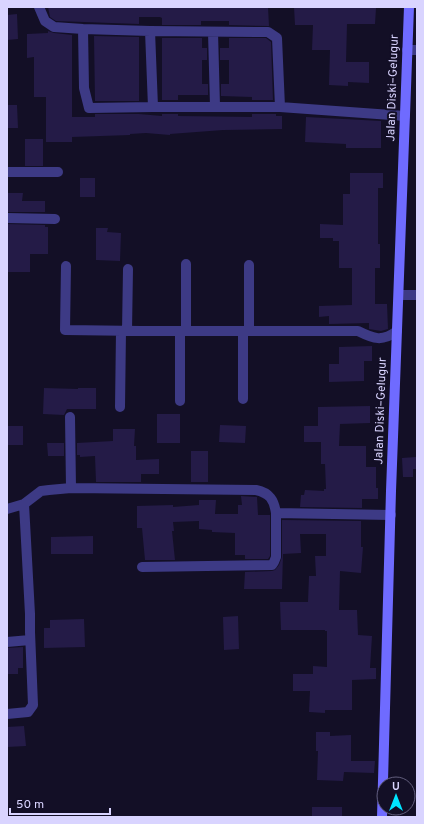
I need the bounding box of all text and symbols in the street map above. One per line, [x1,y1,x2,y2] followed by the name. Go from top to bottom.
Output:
[383,34,403,142] street label: Jalan Diski–Gelugur
[371,357,391,465] street label: Jalan Diski–Gelugur
[376,776,416,816] north arrow
[392,780,400,794] text: U
[10,790,110,816] scale bar
[16,797,44,813] text: 50 m

